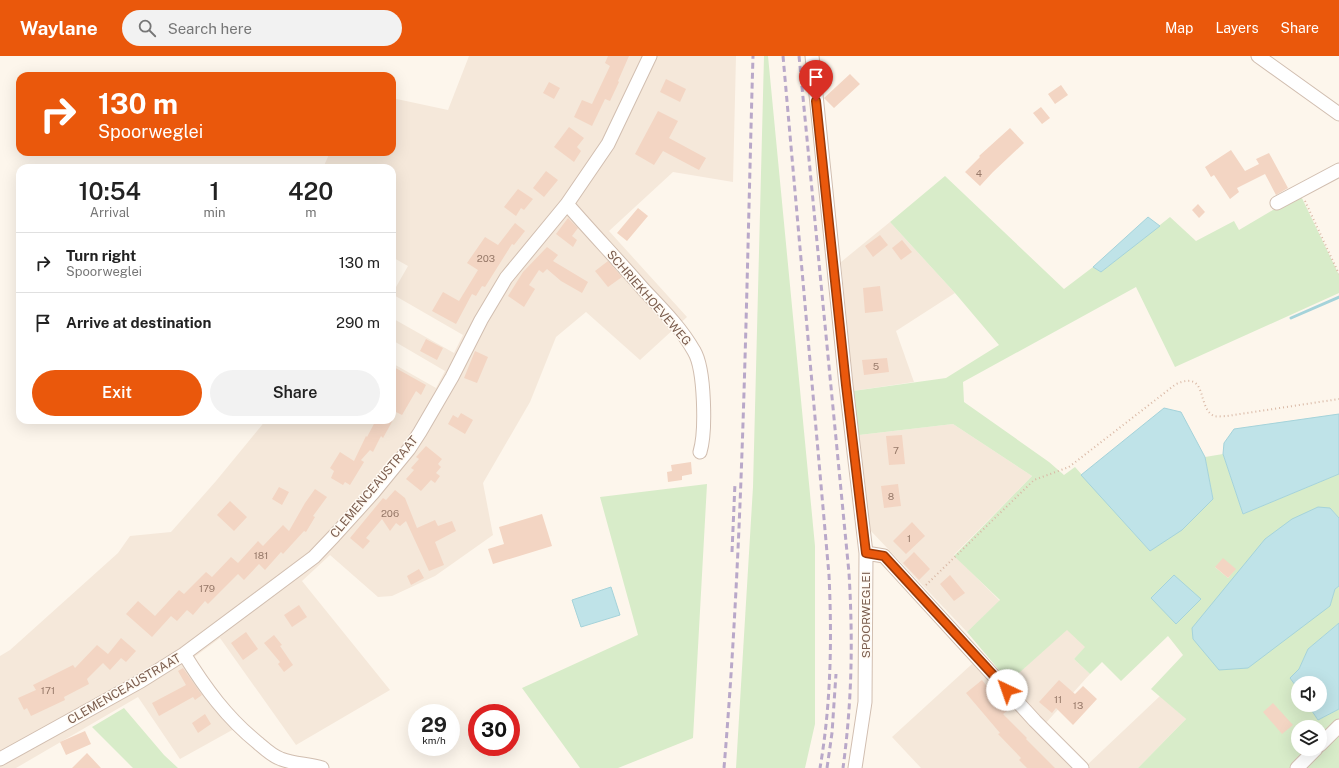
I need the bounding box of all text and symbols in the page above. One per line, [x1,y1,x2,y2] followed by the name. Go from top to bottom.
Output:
[122,10,402,46] search box
[20,17,98,39] text: Waylane
[136,17,158,39] icon: search
[168,20,252,37] text: Search here
[1165,20,1193,36] text: Map
[1215,20,1259,36] text: Layers
[1281,20,1319,36] text: Share
[799,60,833,101] pin
[805,66,827,88] icon: arrive
[98,87,178,120] text: 130 m
[32,88,84,140] icon: right
[98,121,203,142] text: Spoorweglei
[976,167,982,179] house number: 4
[79,177,141,205] text: 10:54
[209,177,220,205] text: 1
[288,177,333,205] text: 420
[90,205,130,220] text: Arrival
[203,205,226,220] text: min
[305,205,316,220] text: m
[66,247,136,264] text: Turn right
[604,248,694,348] street label: SCHRIEKHOEVEWEG
[32,252,54,274] icon: right
[477,252,495,264] house number: 203
[339,254,380,271] text: 130 m
[66,264,142,279] text: Spoorweglei
[32,312,54,334] icon: arrive
[66,314,211,331] text: Arrive at destination
[336,314,380,331] text: 290 m
[873,360,879,372] house number: 5
[32,370,202,416] button: Exit
[210,370,380,416] button: Share
[327,433,421,541] street label: CLEMENCEAUSTRAAT
[893,444,899,456] house number: 7
[888,490,894,502] house number: 8
[381,507,399,519] house number: 206
[907,532,911,544] house number: 1
[254,549,268,561] house number: 181
[859,572,873,658] street label: SPOORWEGLEI
[199,582,215,594] house number: 179
[65,651,183,727] street label: CLEMENCEAUSTRAAT
[986,669,1028,711] position arrow
[1291,676,1327,756] map controls
[1291,676,1327,712] button: sound
[41,684,55,696] house number: 171
[1054,693,1062,705] house number: 11
[1073,699,1083,711] house number: 13
[468,704,520,756] speed limit sign: 30
[421,713,447,737] text: 29
[1291,720,1327,756] button: layers
[422,734,446,746] text: km/h

